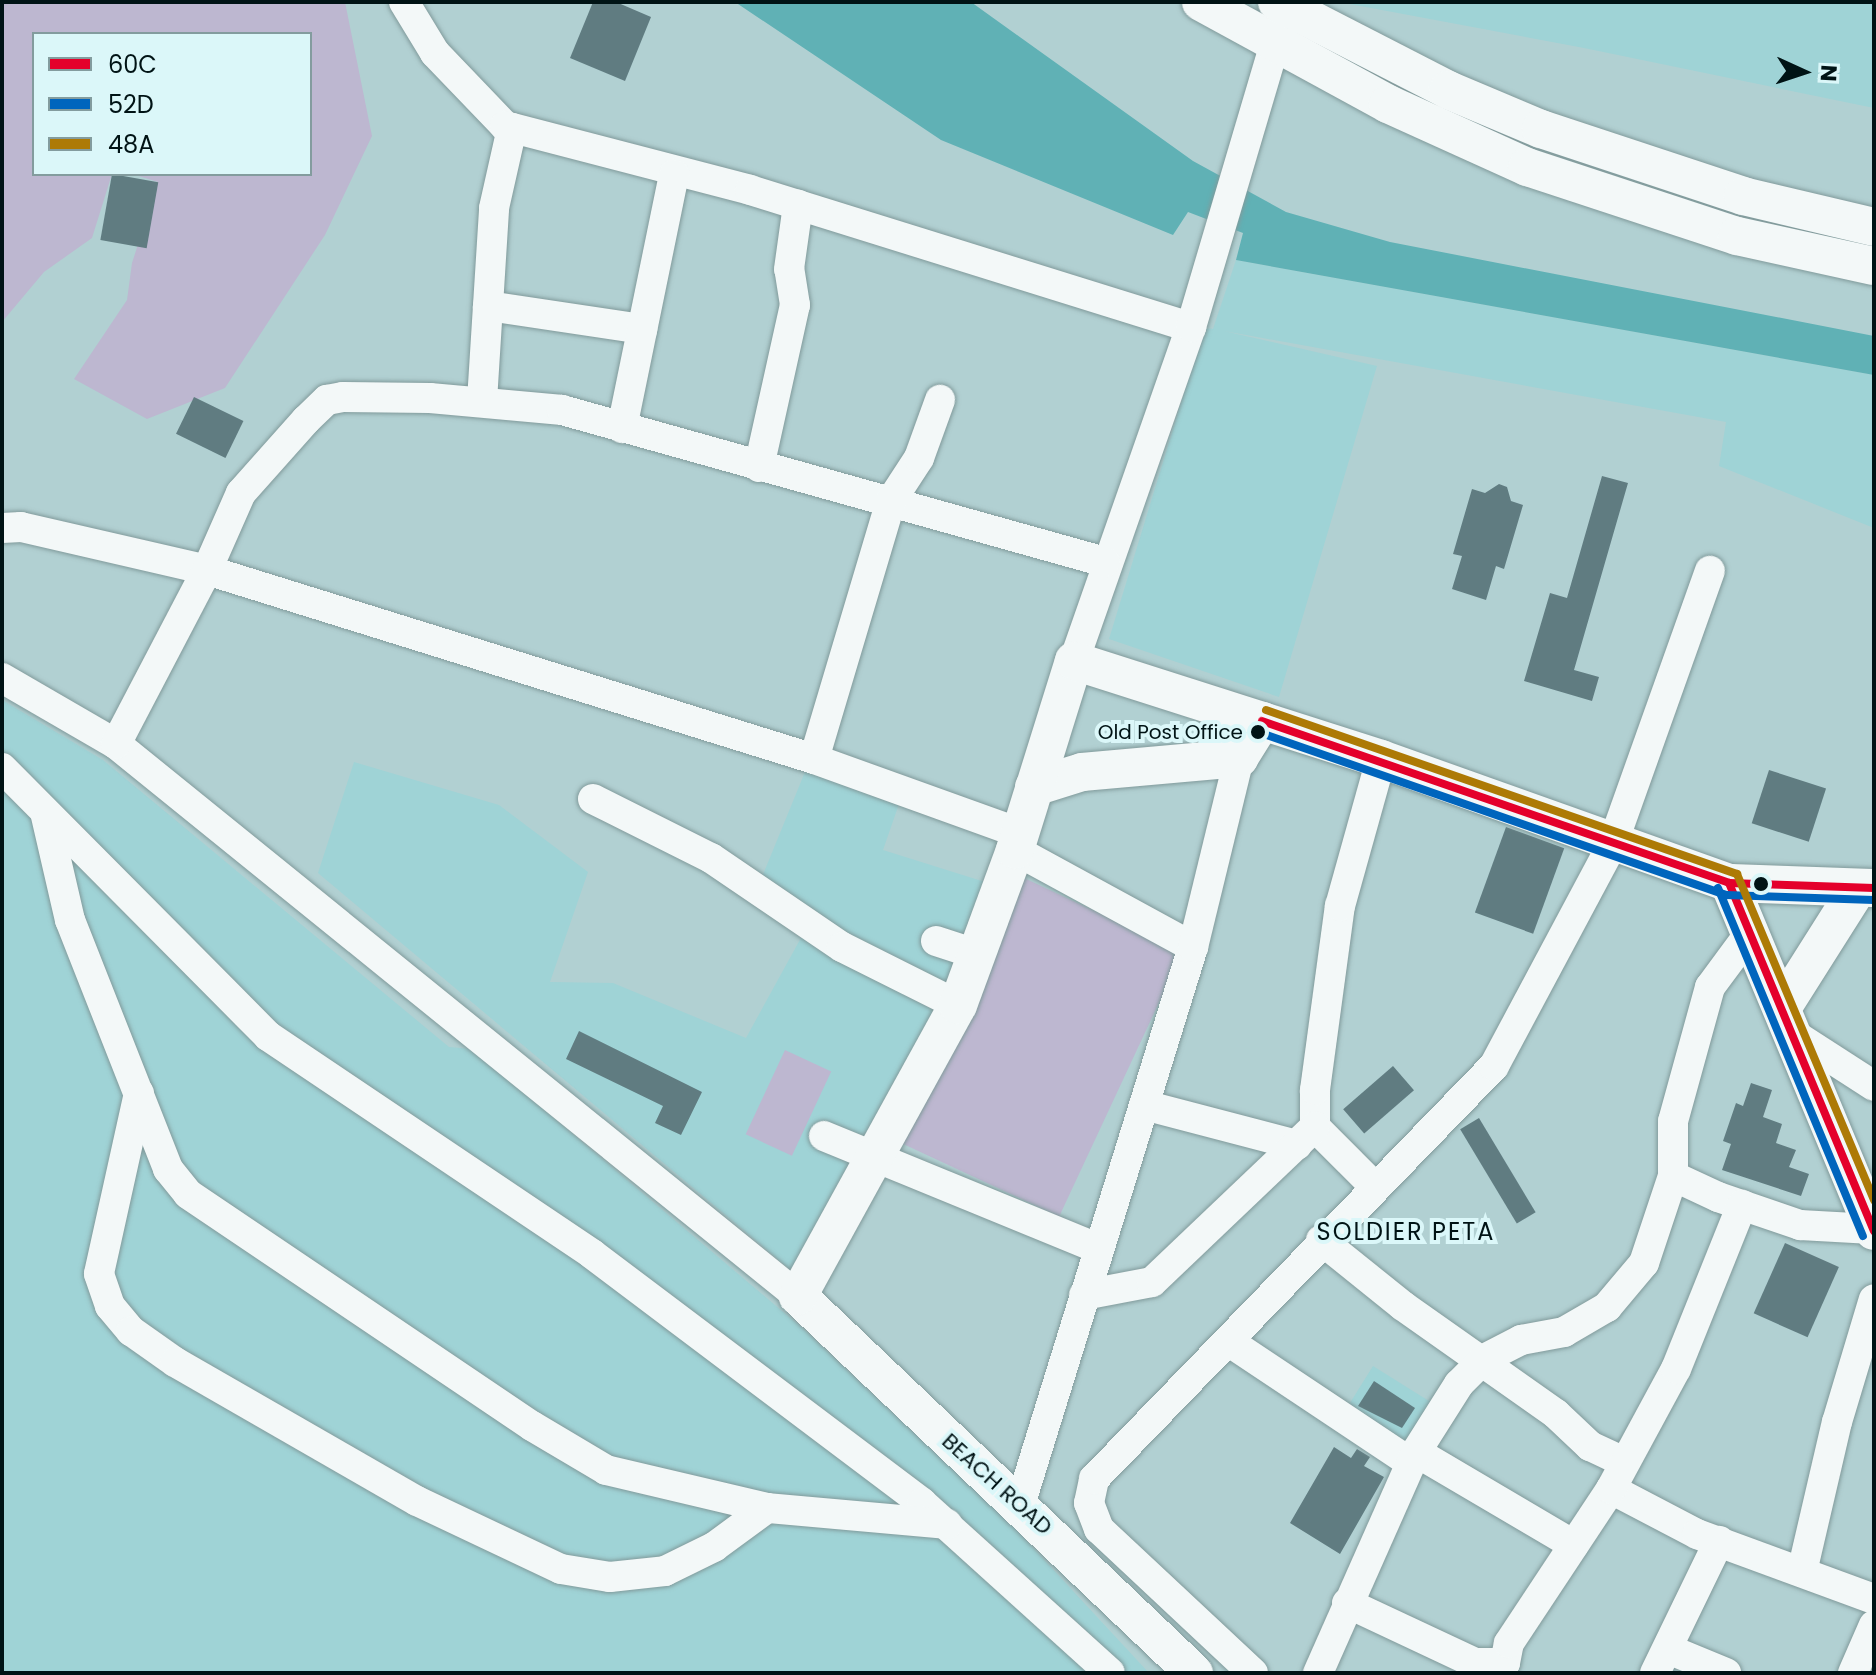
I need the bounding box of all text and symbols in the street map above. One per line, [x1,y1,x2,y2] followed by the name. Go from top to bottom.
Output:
[32,32,312,176] legend
[1764,32,1844,112] north arrow
[108,48,157,81] text: 60C
[1813,64,1844,82] text: N
[108,88,154,121] text: 52D
[108,128,154,161] text: 48A
[1098,720,1243,744] place label: Old Post Office
[1250,724,1266,740] marker: Old Post Office
[1753,876,1769,892] unlabelled marker
[1317,1218,1495,1246] district label: SOLDIER PETA
[937,1428,1057,1540] street label: BEACH ROAD

